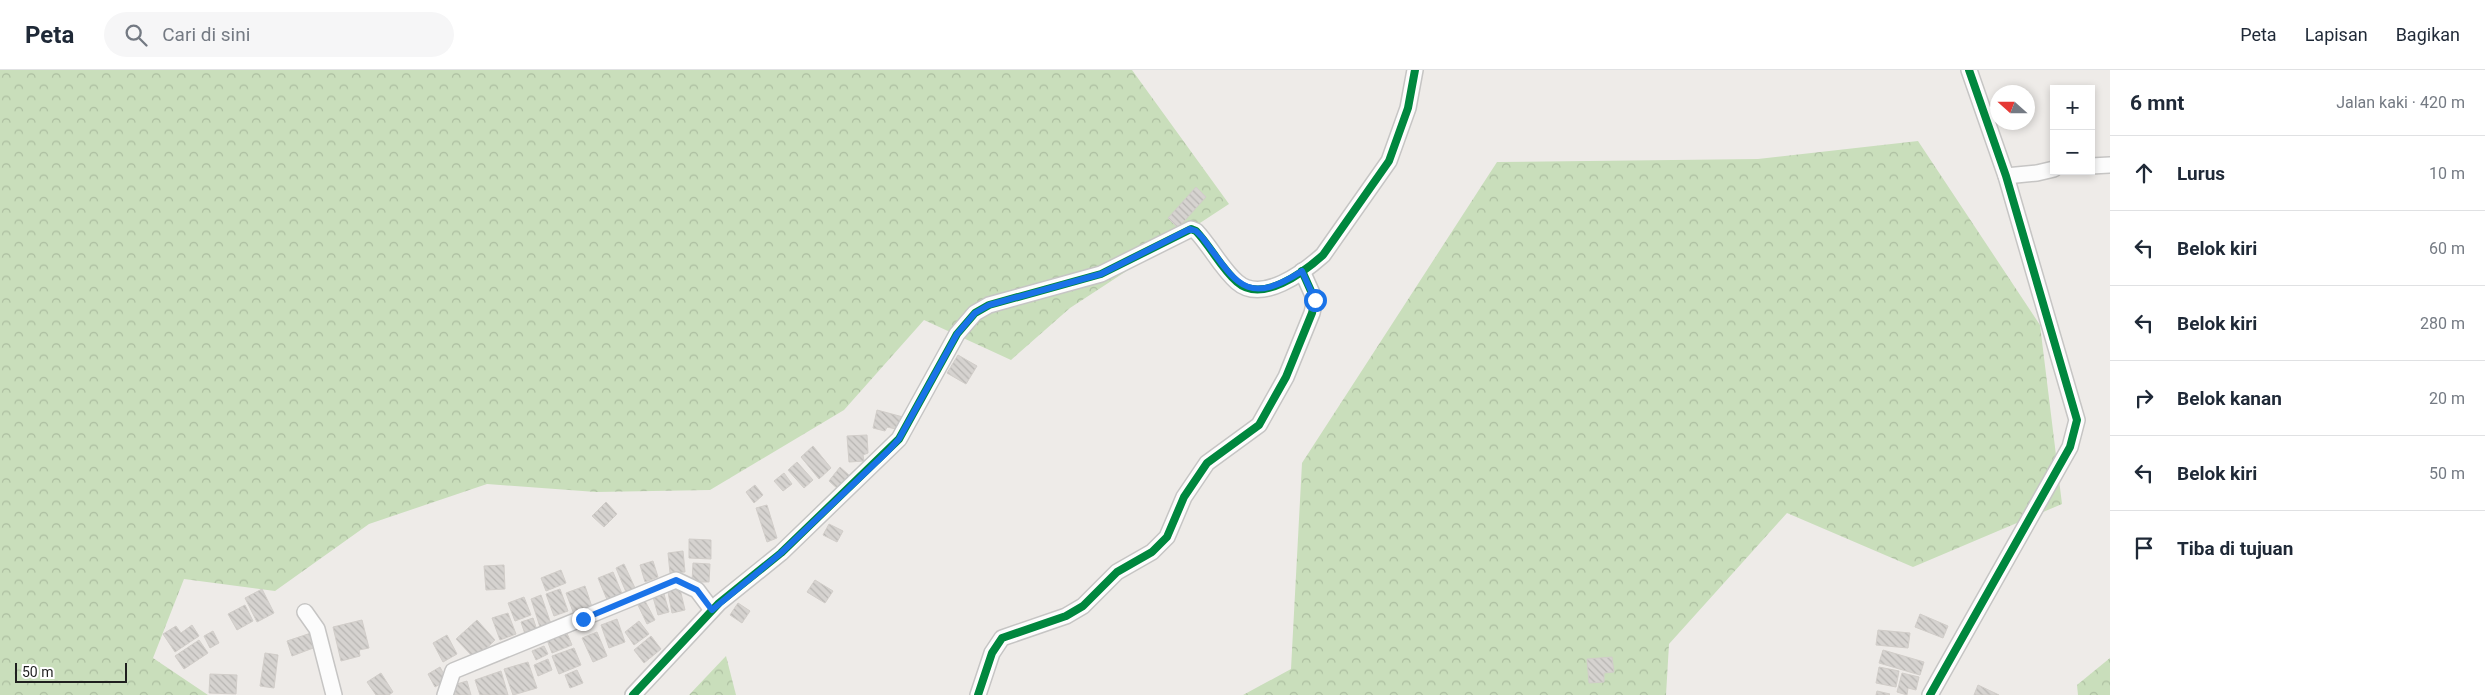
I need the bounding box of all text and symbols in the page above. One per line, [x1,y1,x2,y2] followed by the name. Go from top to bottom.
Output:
[104,12,454,57] search box
[25,21,74,49] text: Peta
[122,21,150,49] icon: search
[162,23,250,46] text: Cari di sini
[2240,24,2277,45] text: Peta
[2305,24,2368,45] text: Lapisan
[2396,24,2460,45] text: Bagikan
[1990,85,2035,130] north arrow
[2050,85,2095,175] map controls
[2050,85,2095,130] button: +
[2130,91,2184,115] text: 6 mnt
[2336,93,2465,112] text: Jalan kaki · 420 m
[2050,130,2095,175] button: −
[2130,159,2158,187] icon: ahead
[2177,162,2225,185] text: Lurus
[2429,164,2465,183] text: 10 m
[2130,234,2158,262] icon: left
[2177,237,2257,260] text: Belok kiri
[2429,239,2465,258] text: 60 m
[1304,289,1327,312] route start
[2130,309,2158,337] icon: left
[2177,312,2257,335] text: Belok kiri
[2420,314,2465,333] text: 280 m
[2130,384,2158,412] icon: right
[2177,387,2282,410] text: Belok kanan
[2429,389,2465,408] text: 20 m
[2130,459,2158,487] icon: left
[2177,462,2257,485] text: Belok kiri
[2429,464,2465,483] text: 50 m
[2130,534,2158,562] icon: arrive
[2177,537,2293,560] text: Tiba di tujuan
[572,608,595,631] route end
[15,660,128,683] scale bar
[22,664,54,680] text: 50 m

